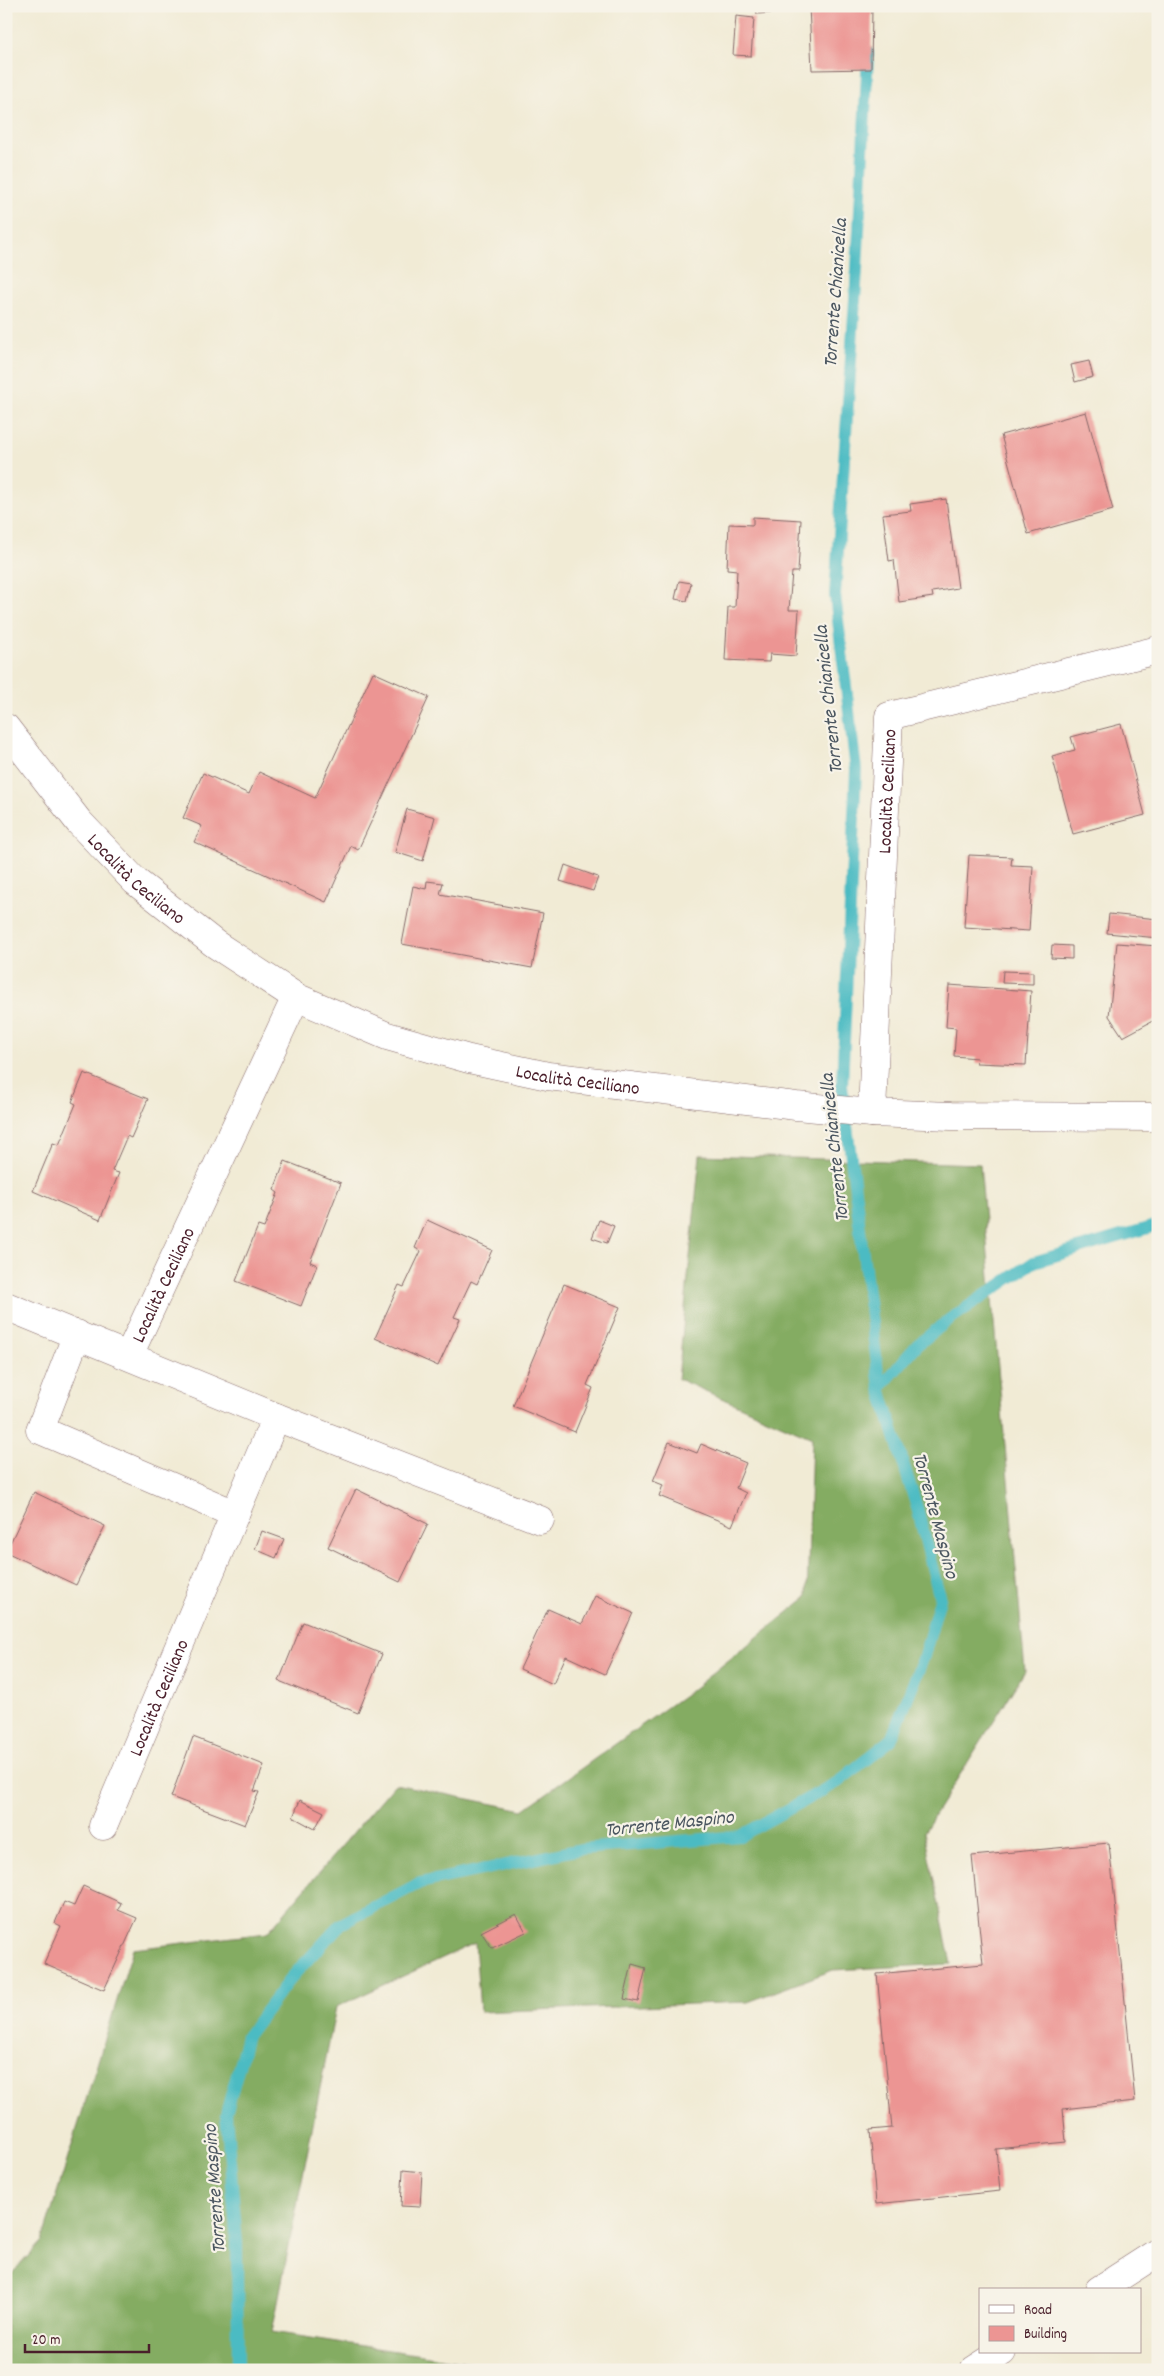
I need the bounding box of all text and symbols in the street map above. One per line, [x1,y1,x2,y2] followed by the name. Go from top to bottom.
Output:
[818,216,856,369] water label: Torrente Chianicella
[808,622,852,775] water label: Torrente Chianicella
[873,729,905,854] street label: Località Ceciliano
[79,829,190,933] street label: Località Ceciliano
[513,1059,641,1104] street label: Località Ceciliano
[814,1070,858,1223] water label: Torrente Chianicella
[127,1224,204,1348] street label: Località Ceciliano
[904,1450,965,1583] water label: Torrente Maspino
[124,1636,197,1761] street label: Località Ceciliano
[604,1804,736,1846] water label: Torrente Maspino
[197,2122,234,2254] water label: Torrente Maspino
[979,2288,1142,2354] legend
[1024,2300,1052,2322] text: Road
[25,2321,149,2353] scale bar
[1024,2324,1067,2346] text: Building
[32,2330,60,2352] text: 20 m

